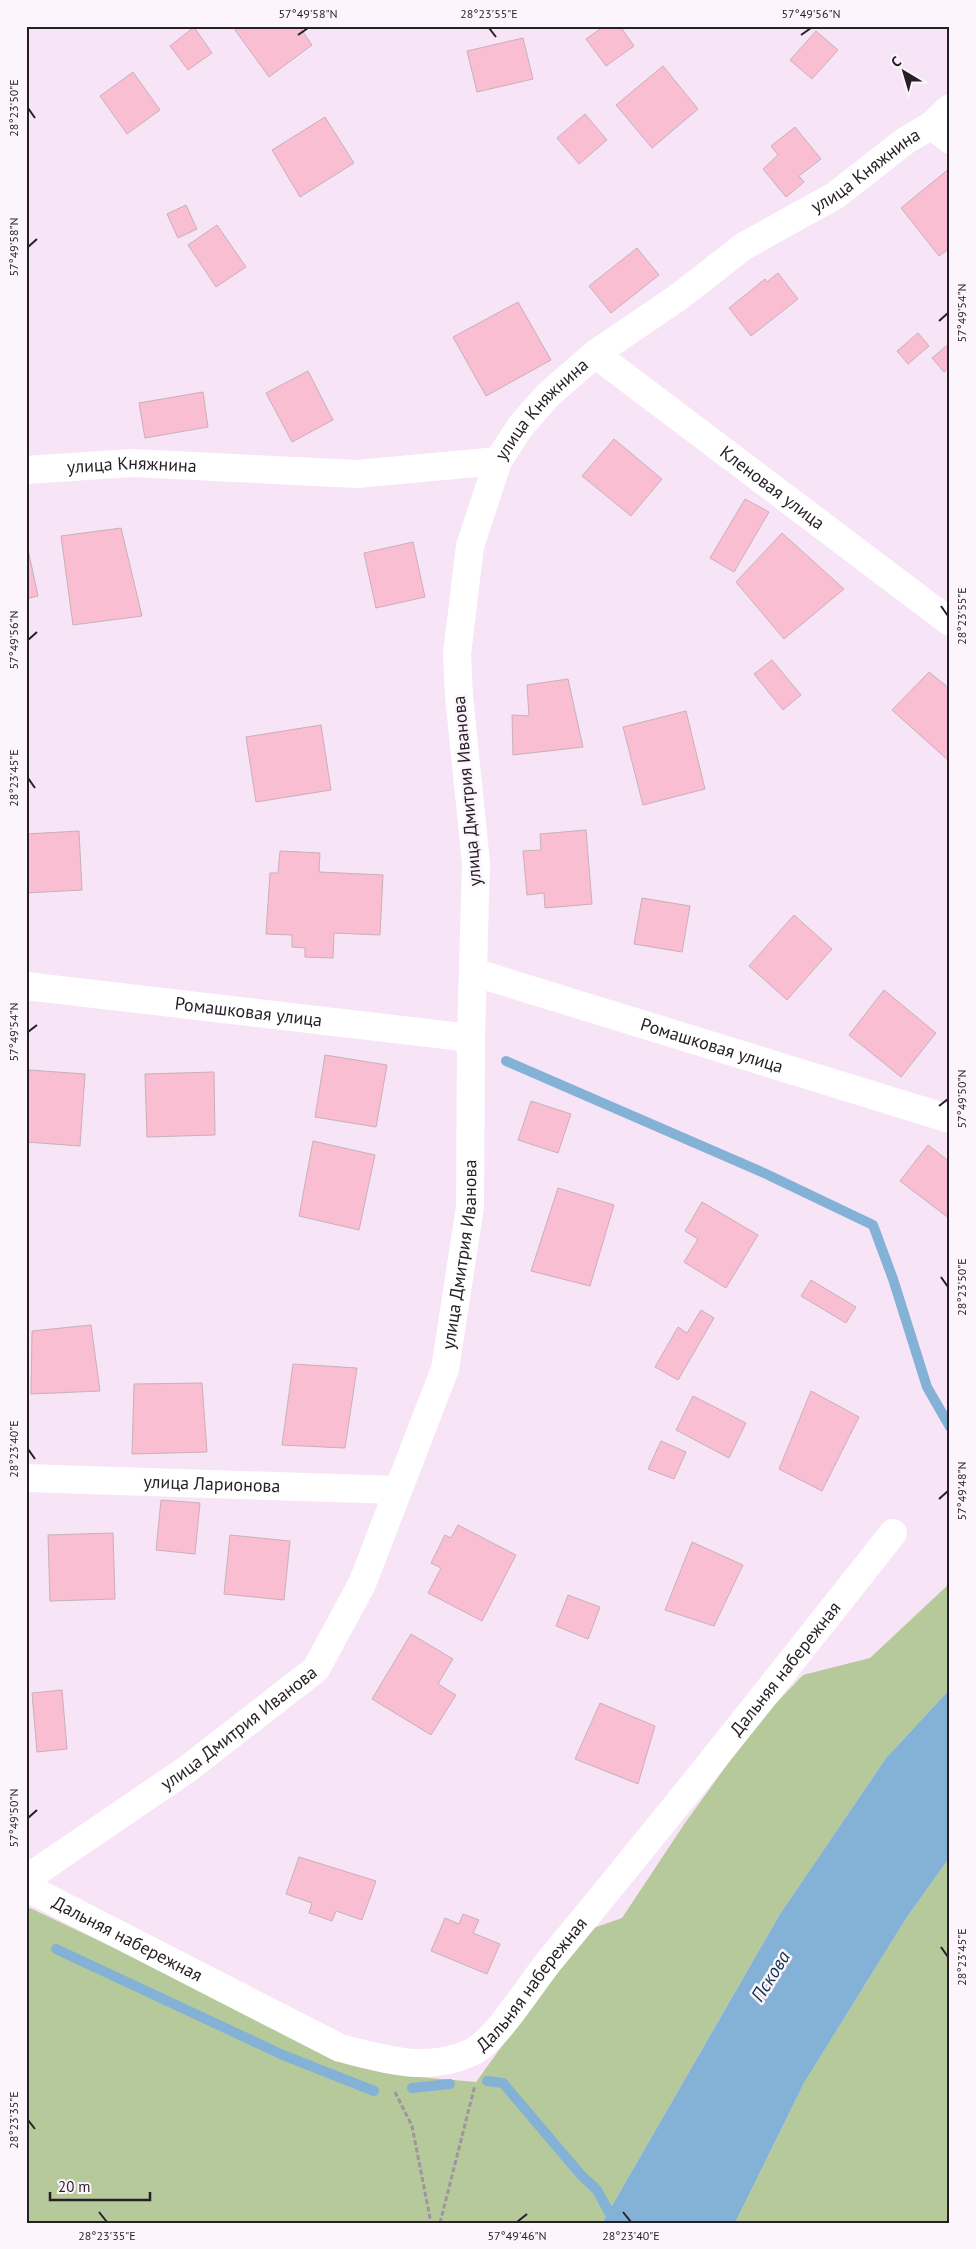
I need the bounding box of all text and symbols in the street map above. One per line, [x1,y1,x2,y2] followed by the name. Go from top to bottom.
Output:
[278,6,338,21] text: 57°49'58"N
[460,6,518,21] text: 28°23'55"E
[781,6,841,21] text: 57°49'56"N
[878,48,928,98] north arrow
[887,52,905,71] text: С
[6,79,21,137] text: 28°23'50"E
[807,123,924,218] street label: улица Княжнина
[6,217,21,277] text: 57°49'58"N
[954,283,969,343] text: 57°49'54"N
[489,353,593,465] street label: улица Княжнина
[715,440,830,534] street label: Кленовая улица
[66,451,197,478] street label: улица Княжнина
[954,587,969,645] text: 28°23'55"E
[6,610,21,670] text: 57°49'56"N
[447,695,486,887] street label: улица Дмитрия Иванова
[6,749,21,807] text: 28°23'45"E
[174,991,323,1032] street label: Ромашковая улица
[6,1002,21,1062] text: 57°49'54"N
[638,1012,786,1078] street label: Ромашковая улица
[954,1069,969,1129] text: 57°49'50"N
[436,1160,481,1351] street label: улица Дмитрия Иванова
[954,1258,969,1316] text: 28°23'50"E
[6,1420,21,1478] text: 28°23'40"E
[954,1461,969,1521] text: 57°49'48"N
[143,1470,281,1497] street label: улица Ларионова
[725,1597,846,1740] street label: Дальняя набережная
[156,1660,322,1795] street label: улица Дмитрия Иванова
[6,1788,21,1848] text: 57°49'50"N
[49,1891,207,1987] street label: Дальняя набережная
[471,1912,592,2056] street label: Дальняя набережная
[954,1928,969,1986] text: 28°23'45"E
[745,1945,795,2006] water label: Пскова
[6,2091,21,2149] text: 28°23'35"E
[50,2169,150,2201] scale bar
[58,2177,91,2196] text: 20 m
[78,2228,136,2243] text: 28°23'35"E
[487,2228,547,2243] text: 57°49'46"N
[602,2228,660,2243] text: 28°23'40"E

